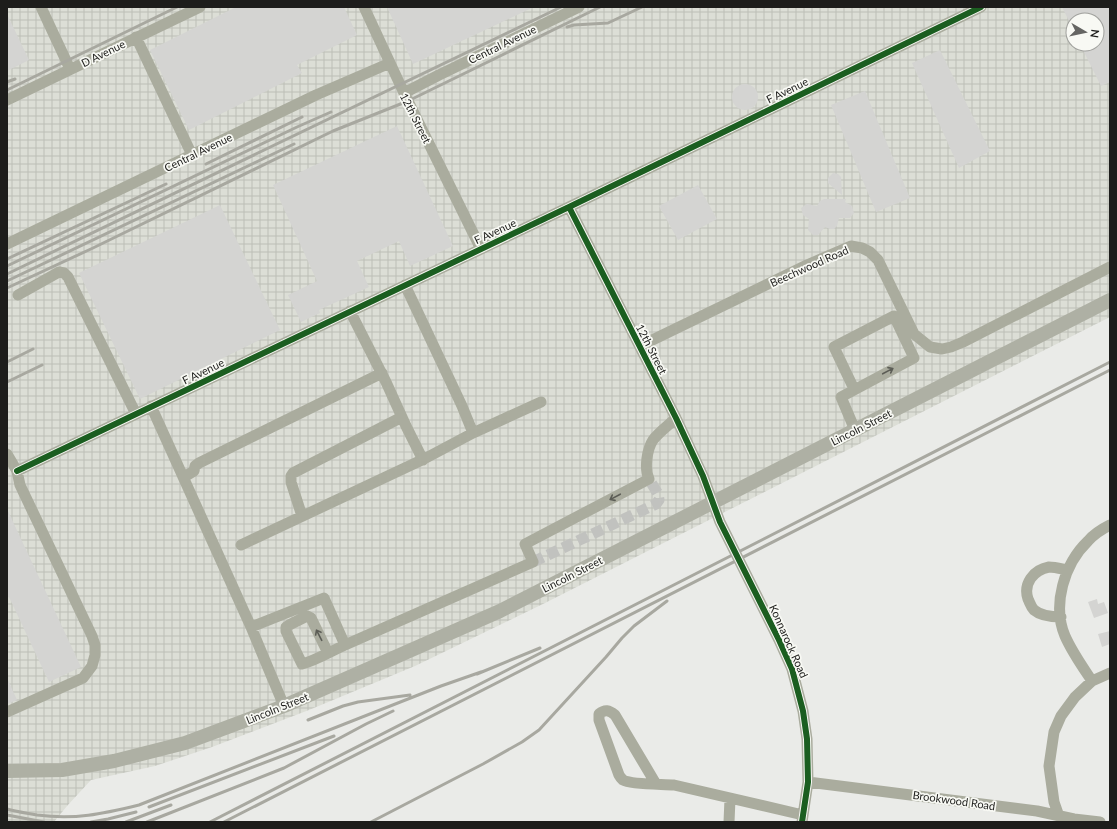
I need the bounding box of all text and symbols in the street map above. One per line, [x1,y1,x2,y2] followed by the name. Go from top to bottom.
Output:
[1065,12,1105,52] north arrow
[466,22,538,66] street label: Central Avenue
[1088,28,1102,39] text: N
[79,37,127,69] street label: D Avenue
[764,74,810,106] street label: F Avenue
[398,91,434,145] street label: 12th Street
[162,130,234,174] street label: Central Avenue
[472,216,518,246] street label: F Avenue
[768,243,850,289] street label: Beechwood Road
[634,322,670,376] street label: 12th Street
[180,355,226,387] street label: F Avenue
[882,367,894,374] one-way arrow
[828,406,894,448] street label: Lincoln Street
[609,494,621,501] one-way arrow
[539,553,605,595] street label: Lincoln Street
[767,602,811,680] street label: Konnarock Road
[315,629,322,641] one-way arrow
[244,690,310,726] street label: Lincoln Street
[912,788,996,812] street label: Brookwood Road

